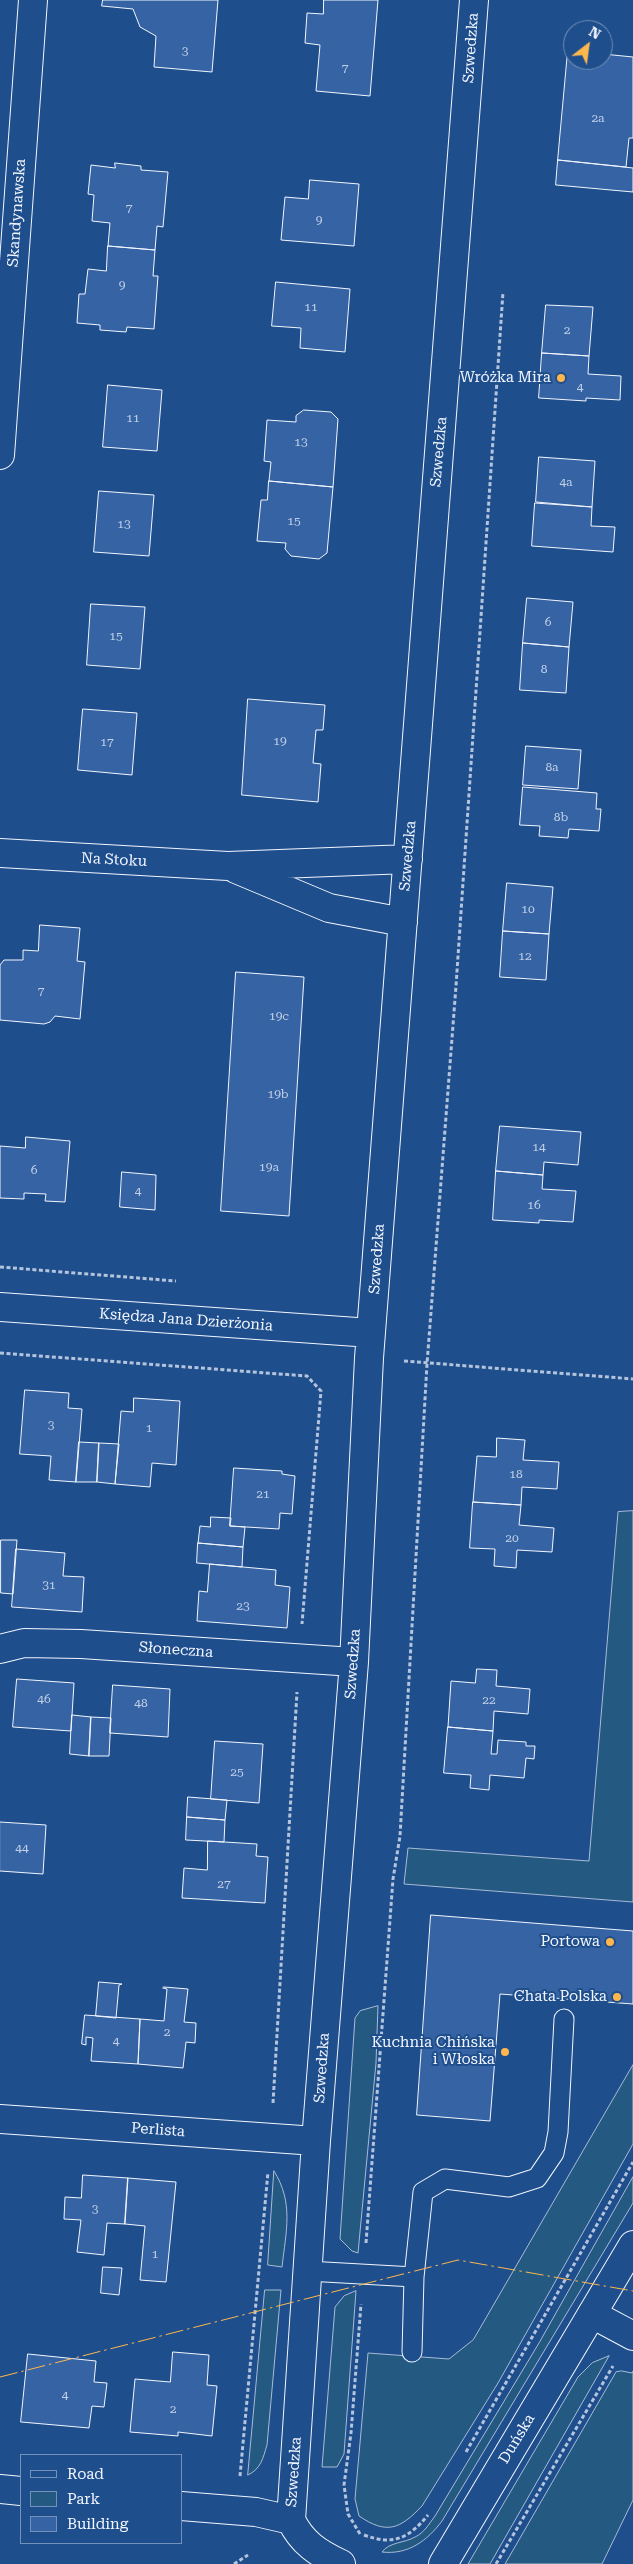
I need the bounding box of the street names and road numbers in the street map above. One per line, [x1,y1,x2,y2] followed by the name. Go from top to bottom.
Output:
[460,12,482,84] street label: Szwedzka
[4,158,30,268] street label: Skandynawska
[427,416,451,488] street label: Szwedzka
[396,820,420,892] street label: Szwedzka
[80,849,148,871] street label: Na Stoku
[366,1223,388,1295] street label: Szwedzka
[98,1305,274,1335] street label: Księdza Jana Dzierżonia
[342,1628,364,1700] street label: Szwedzka
[138,1638,214,1662] street label: Słoneczna
[311,2032,333,2104] street label: Szwedzka
[130,2119,186,2141] street label: Perlista
[495,2411,539,2467] street label: Duńska
[283,2436,305,2508] street label: Szwedzka

